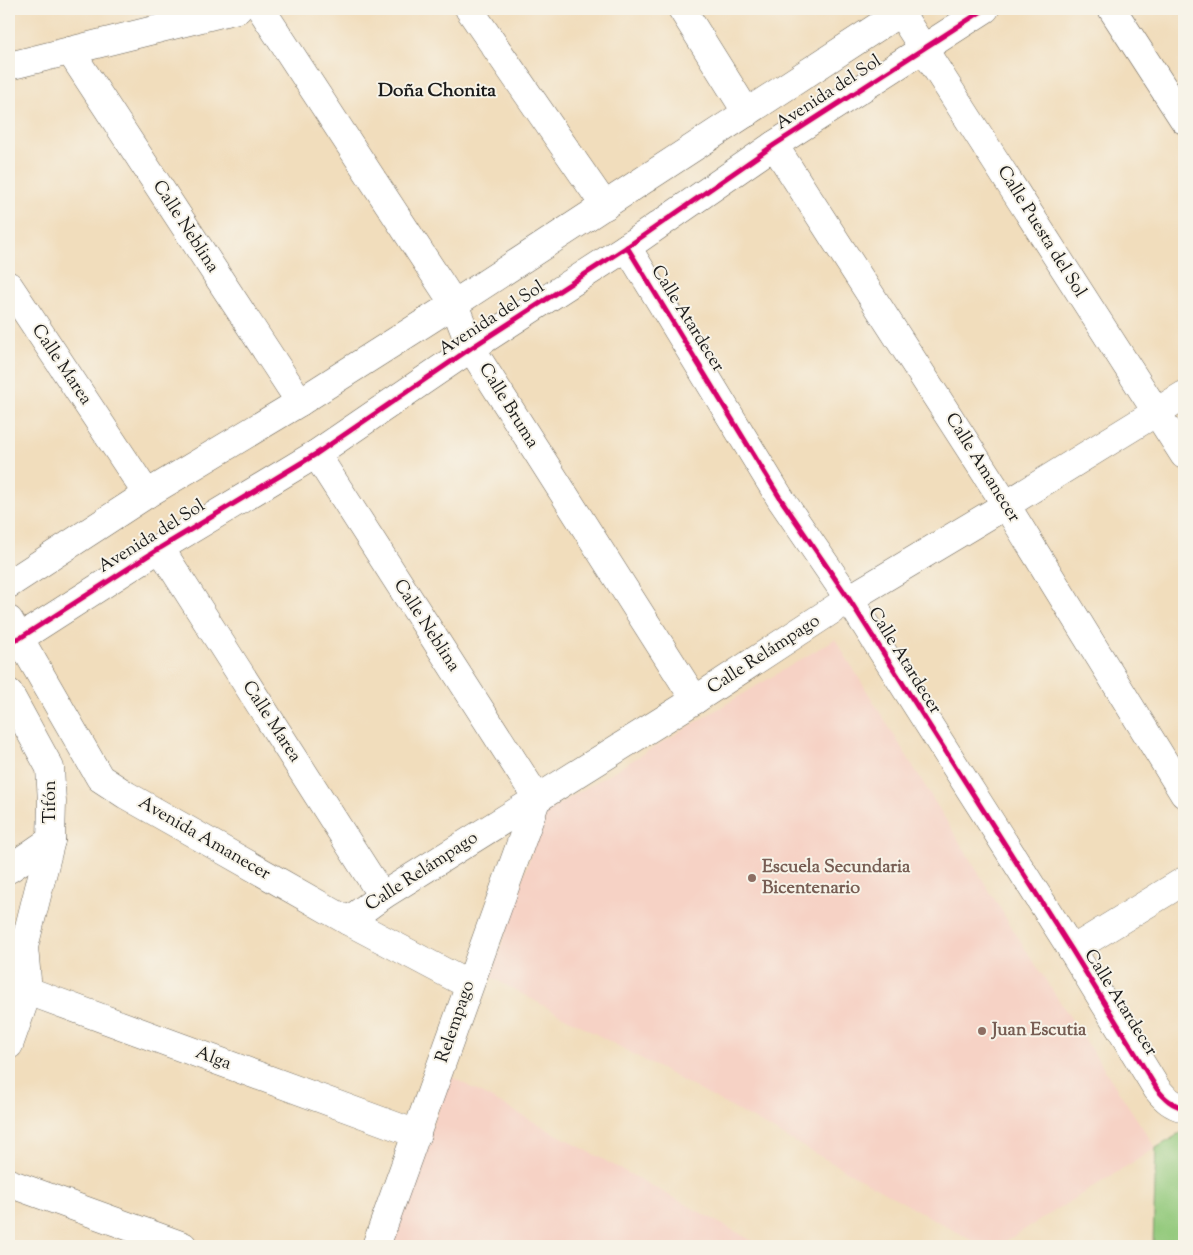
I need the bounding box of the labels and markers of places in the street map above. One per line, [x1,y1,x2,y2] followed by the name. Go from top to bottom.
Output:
[762,855,911,902] place label: Escuela Secundaria Bicentenario
[746,872,758,884] marker: Escuela Secundaria Bicentenario
[990,1018,1087,1044] place label: Juan Escutia
[976,1025,988,1037] marker: Juan Escutia

